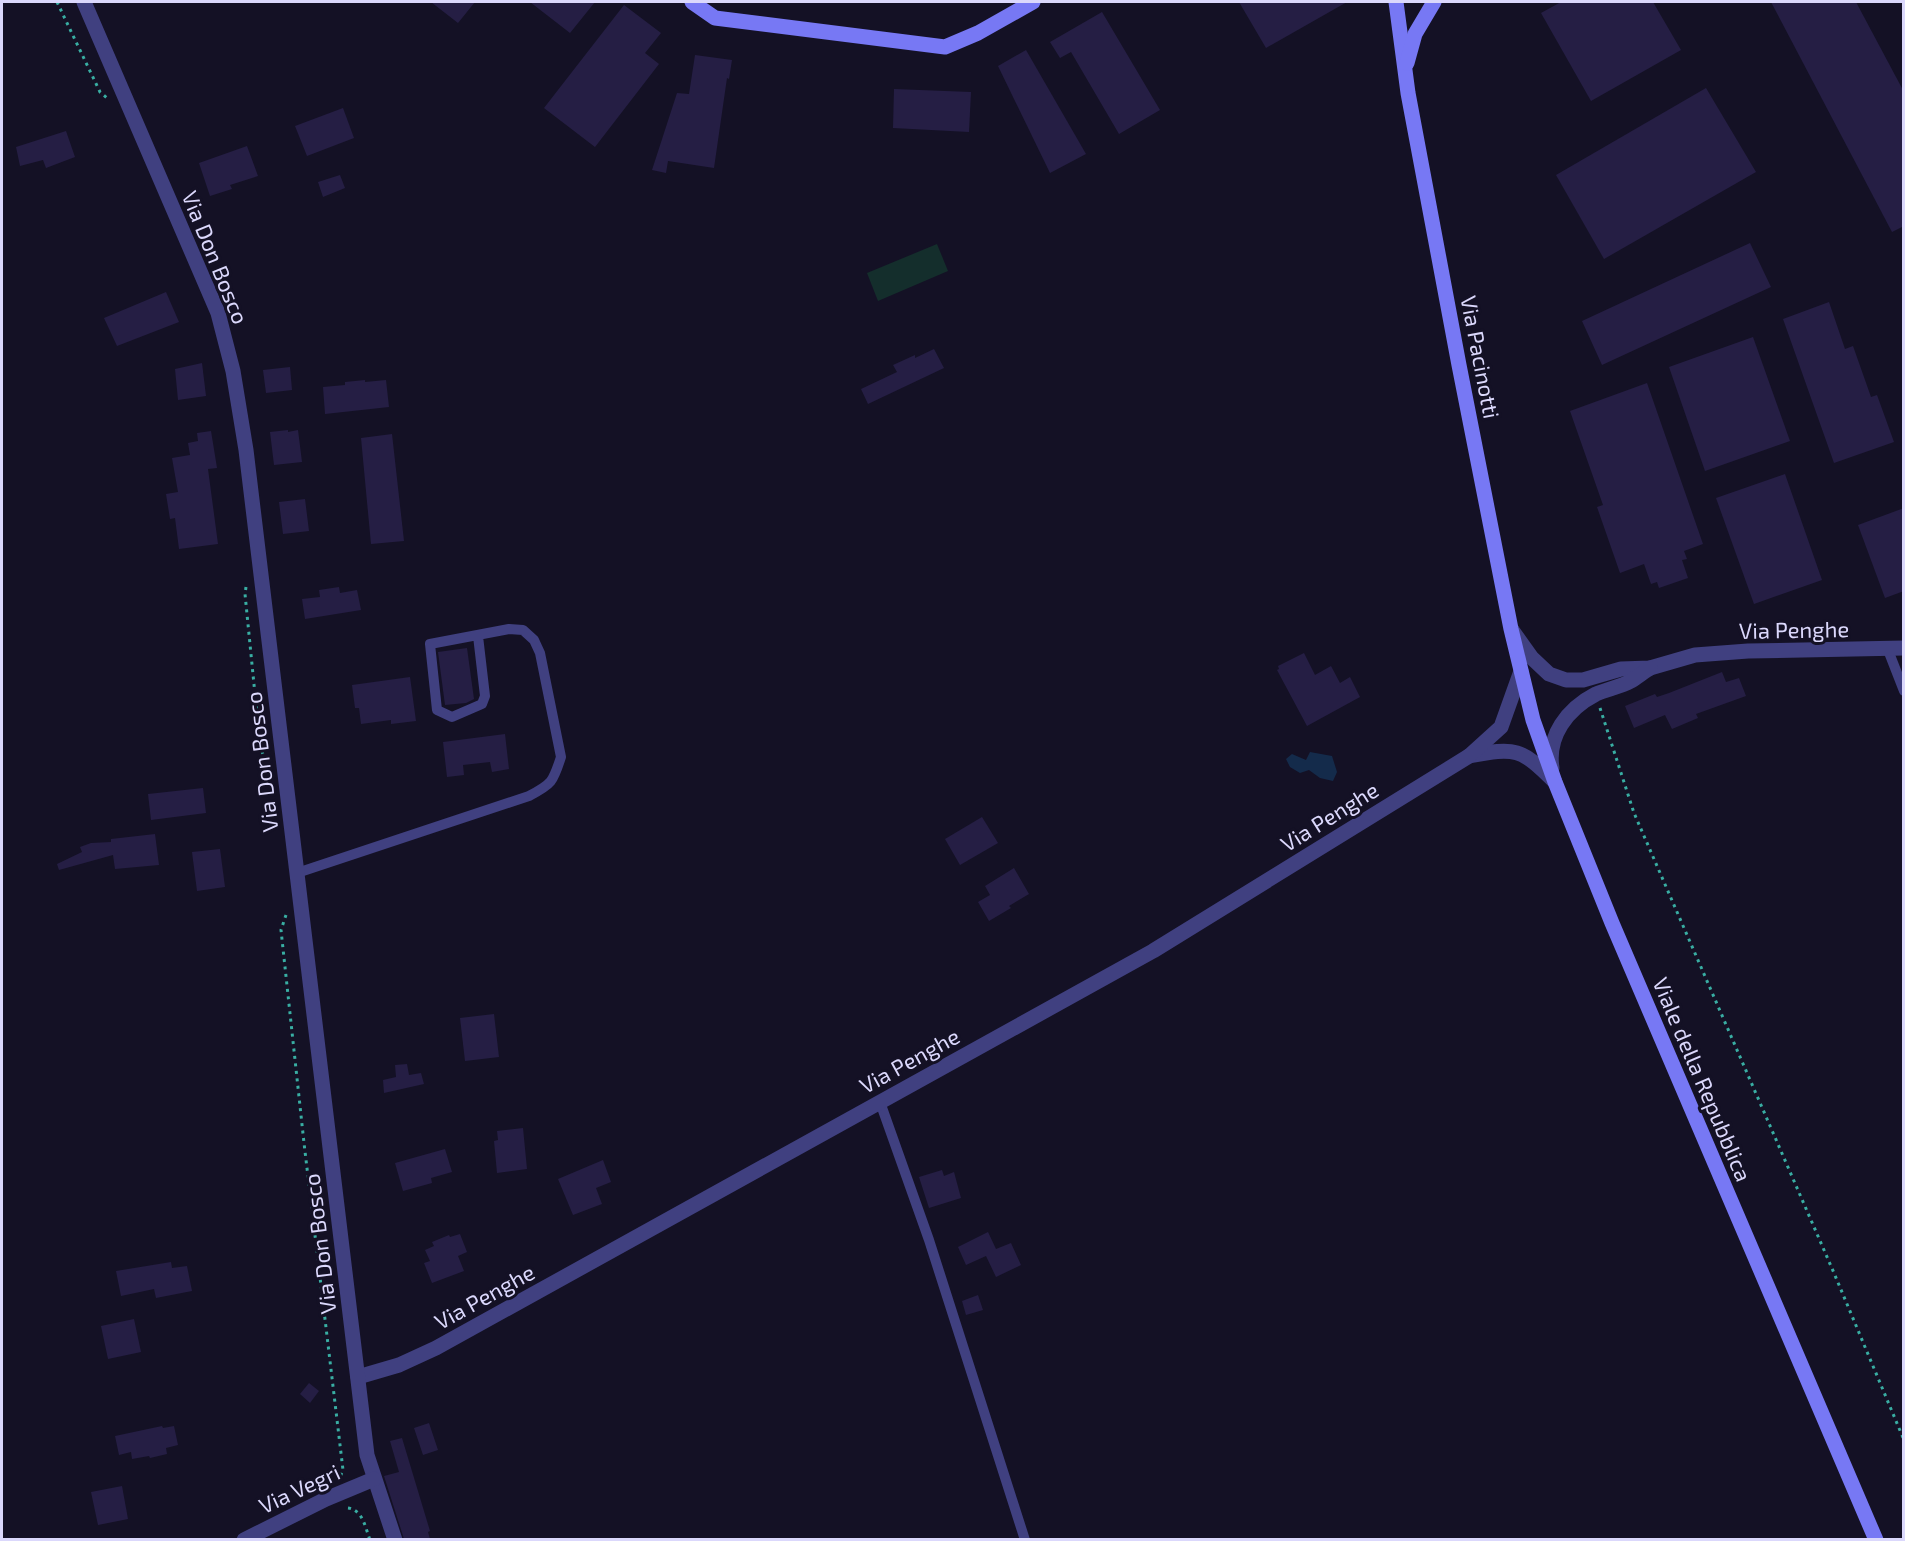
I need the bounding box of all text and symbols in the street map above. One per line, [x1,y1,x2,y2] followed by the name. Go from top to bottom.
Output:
[178,187,254,327] street label: Via Don Bosco
[1456,293,1506,421] street label: Via Pacinotti
[1739,615,1849,643] street label: Via Penghe
[240,690,282,834] street label: Via Don Bosco
[1275,776,1383,856] street label: Via Penghe
[1648,973,1758,1185] street label: Viale della Repubblica
[855,1022,963,1098] street label: Via Penghe
[298,1172,340,1316] street label: Via Don Bosco
[430,1258,538,1334] street label: Via Penghe
[254,1458,344,1518] street label: Via Vegri

